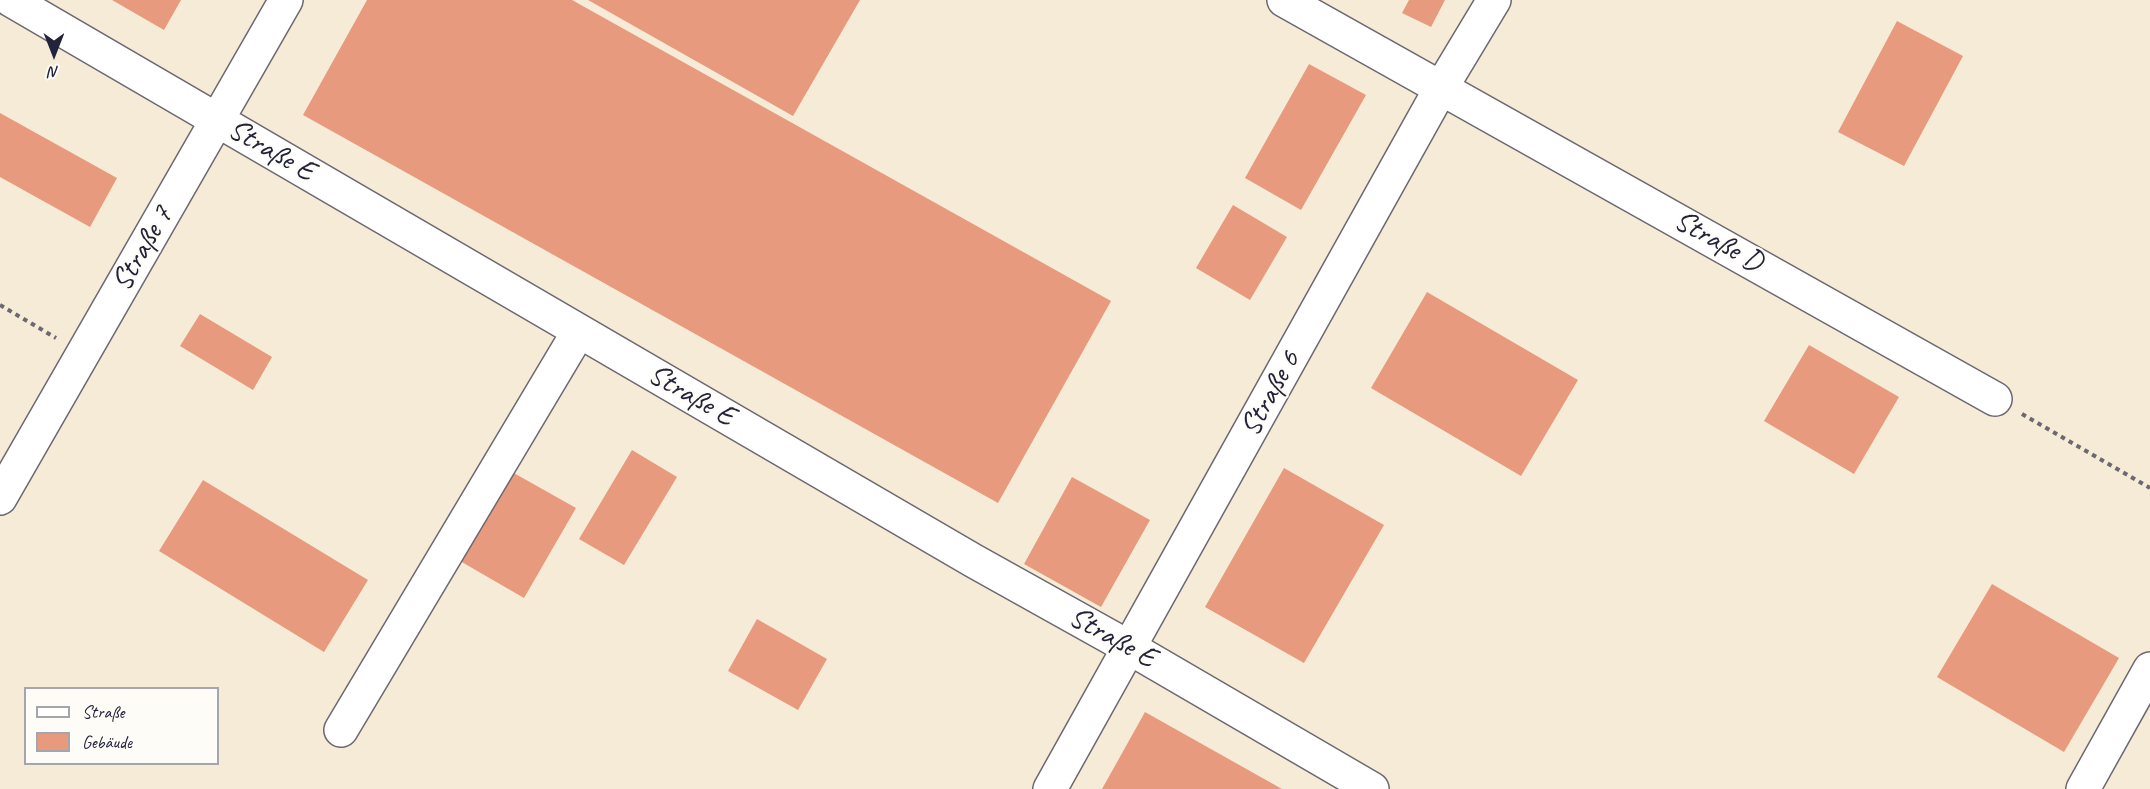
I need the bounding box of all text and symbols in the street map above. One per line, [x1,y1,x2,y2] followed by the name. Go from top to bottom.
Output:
[24,24,84,84] north arrow
[49,62,59,82] text: N
[221,112,321,190] street label: Straße E
[105,200,181,298] street label: Straße 7
[1668,203,1768,281] street label: Straße D
[1233,345,1309,443] street label: Straße 6
[641,357,741,435] street label: Straße E
[1062,600,1162,676] street label: Straße E
[24,687,219,765] legend
[82,701,124,723] text: Straße
[82,731,132,753] text: Gebäude

